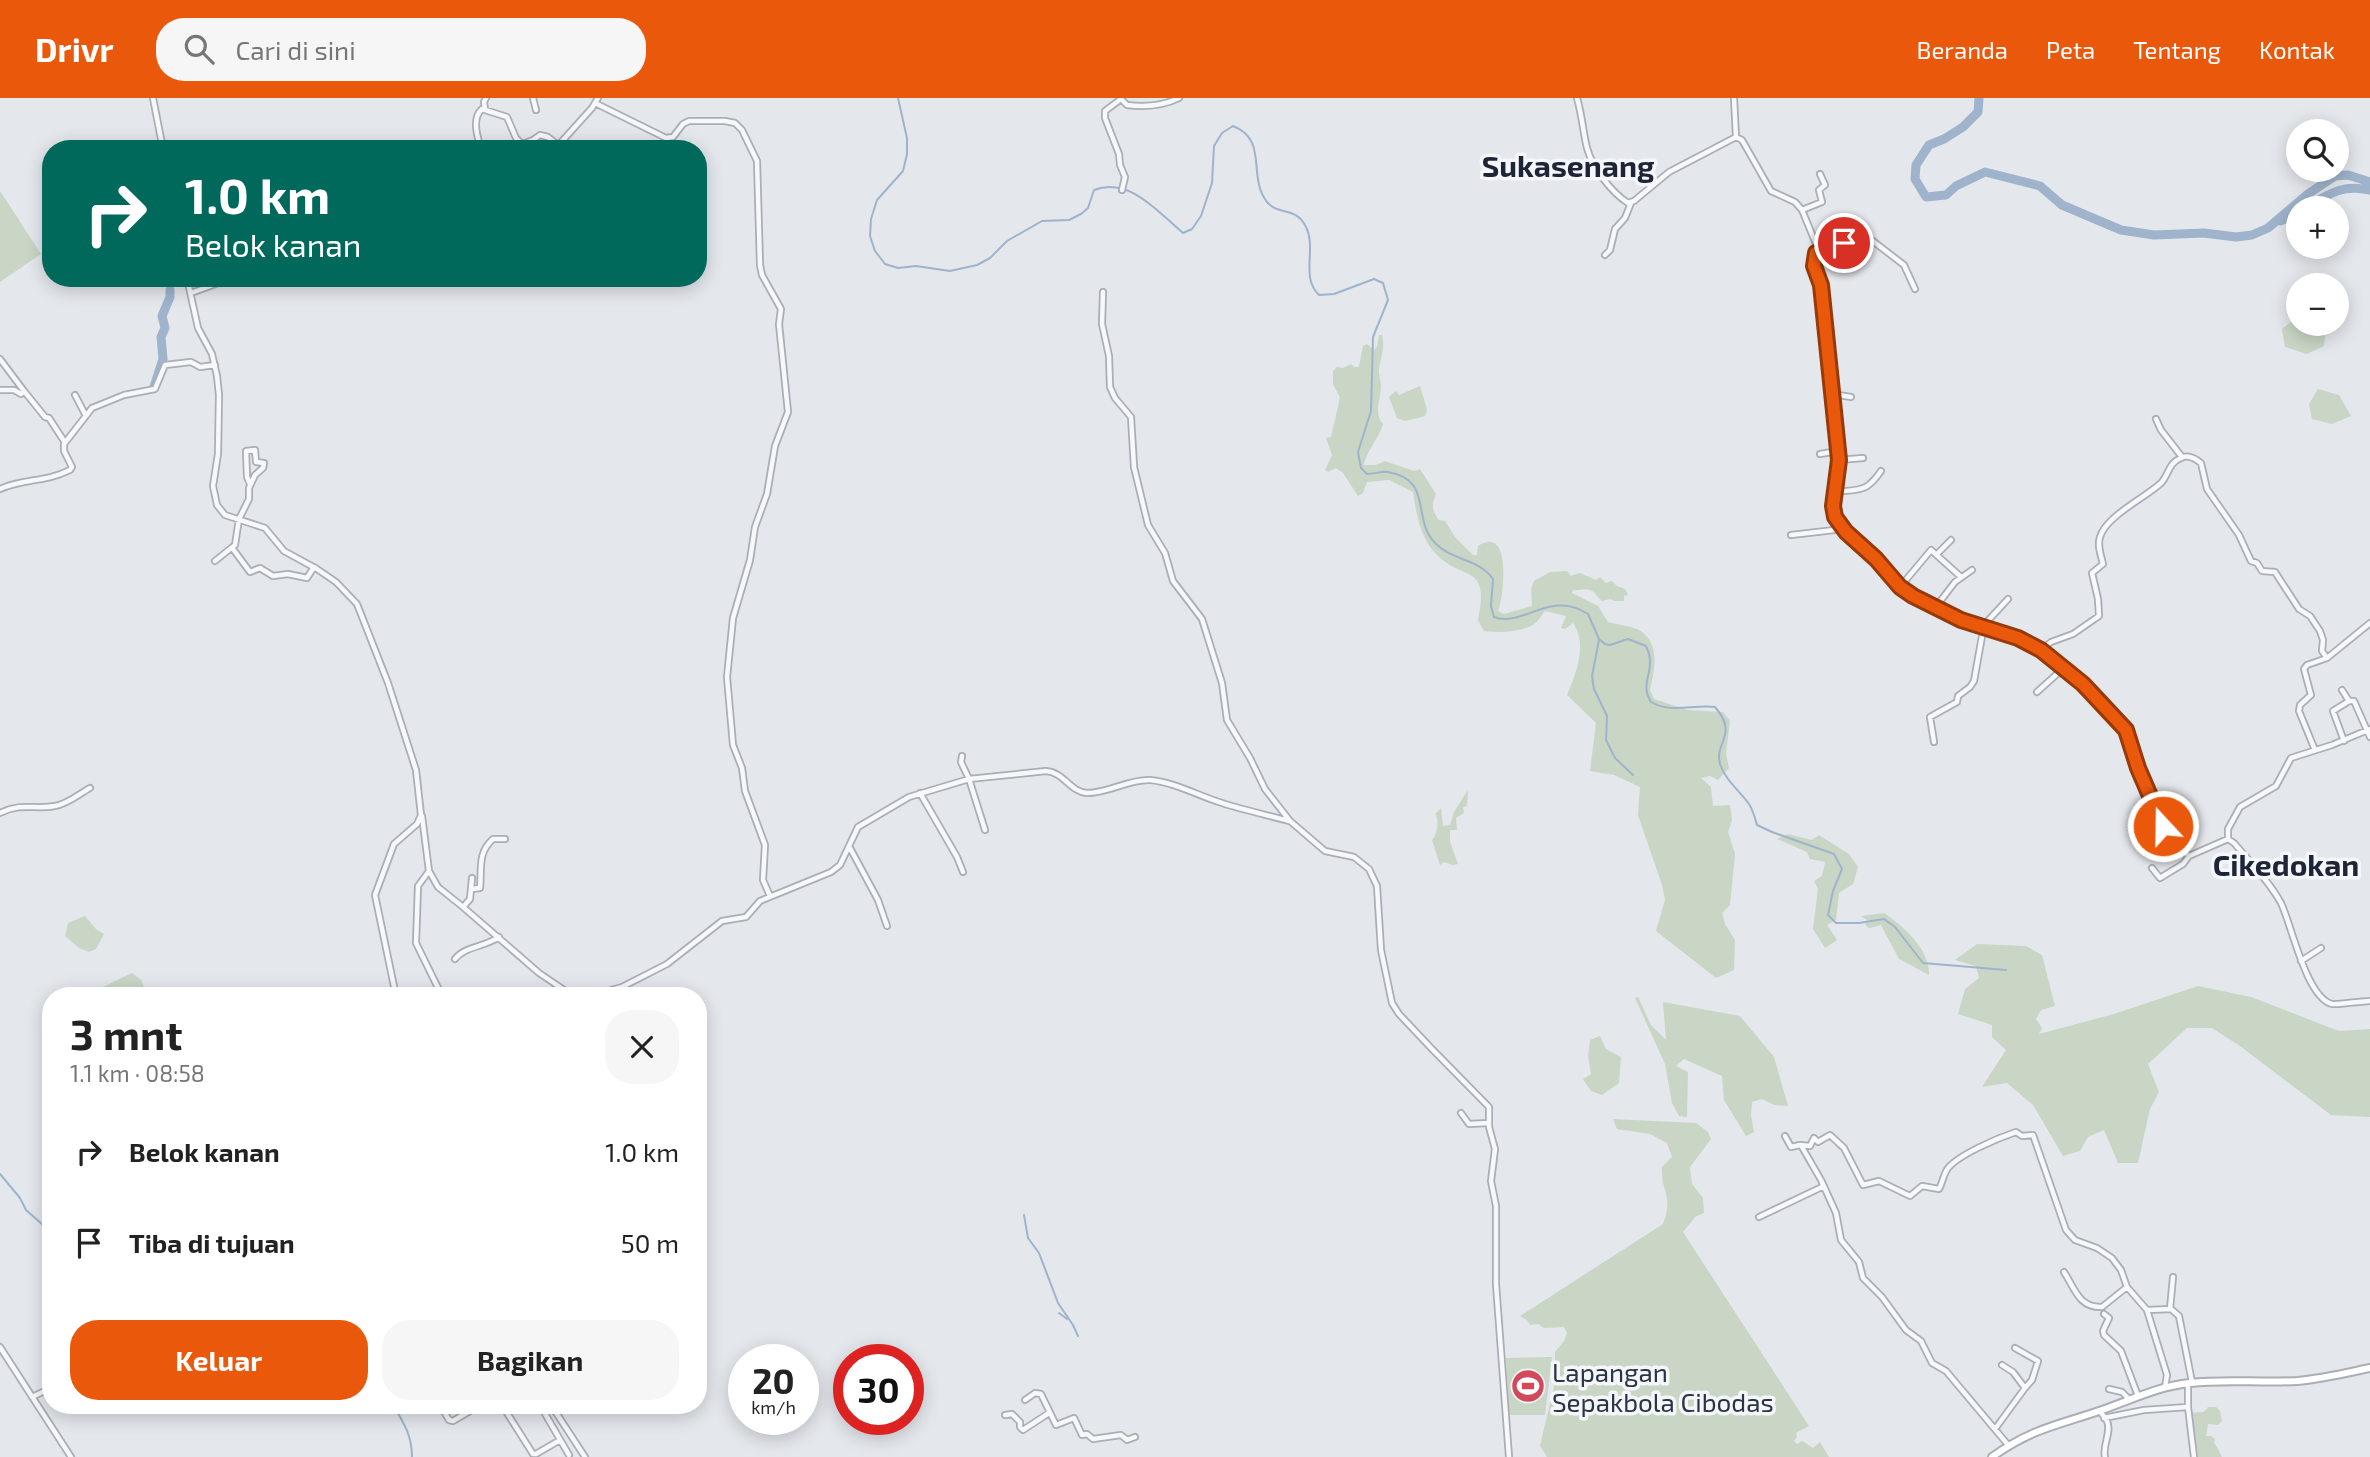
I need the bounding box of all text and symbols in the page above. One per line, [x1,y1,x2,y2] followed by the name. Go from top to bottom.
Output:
[156,18,646,81] search box
[35,29,114,69] text: Drivr
[180,30,218,68] icon: search
[236,34,356,65] text: Cari di sini
[1917,35,2008,64] text: Beranda
[2046,35,2095,64] text: Peta
[2133,35,2221,64] text: Tentang
[2259,35,2335,64] text: Kontak
[2286,119,2349,336] map controls
[2286,119,2349,182] button: search
[1482,147,1655,183] district label: Sukasenang
[185,165,330,224] text: 1.0 km
[70,168,161,259] icon: right
[2286,196,2349,259] button: +
[1814,213,1874,273] pin
[1825,224,1863,262] icon: arrive
[185,225,361,263] text: Belok kanan
[2286,273,2349,336] button: −
[2126,789,2200,863] position arrow
[2213,846,2359,882] district label: Cikedokan
[70,1008,182,1058] text: 3 mnt
[605,1010,679,1084] button: close
[70,1059,205,1087] text: 1.1 km · 08:58
[70,1133,108,1171] icon: right
[129,1136,280,1167] text: Belok kanan
[605,1136,679,1167] text: 1.0 km
[70,1224,108,1262] icon: arrive
[129,1227,295,1258] text: Tiba di tujuan
[621,1227,679,1258] text: 50 m
[70,1320,368,1400] button: Keluar
[382,1320,679,1400] button: Bagikan
[833,1344,924,1435] speed limit sign: 30
[1552,1356,1774,1417] place label: Lapangan Sepakbola Cibodas
[752,1359,795,1401] text: 20
[1509,1367,1547,1405] sports icon: Lapangan Sepakbola Cibodas
[751,1396,796,1418] text: km/h

